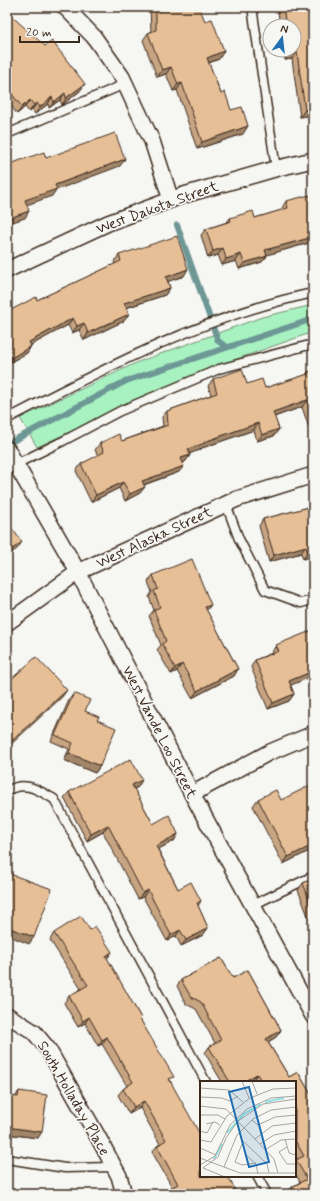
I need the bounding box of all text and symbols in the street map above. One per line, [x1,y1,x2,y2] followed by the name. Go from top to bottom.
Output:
[20,18,79,44] scale bar
[262,18,302,58] north arrow
[279,22,290,37] text: N
[26,25,52,41] text: 20 m
[93,176,221,239] street label: West Dakota Street
[93,502,216,574] street label: West Alaska Street
[117,663,201,802] street label: West Vande Loo Street
[32,1038,114,1160] street label: South Holladay Place
[200,1081,296,1177] inset map

